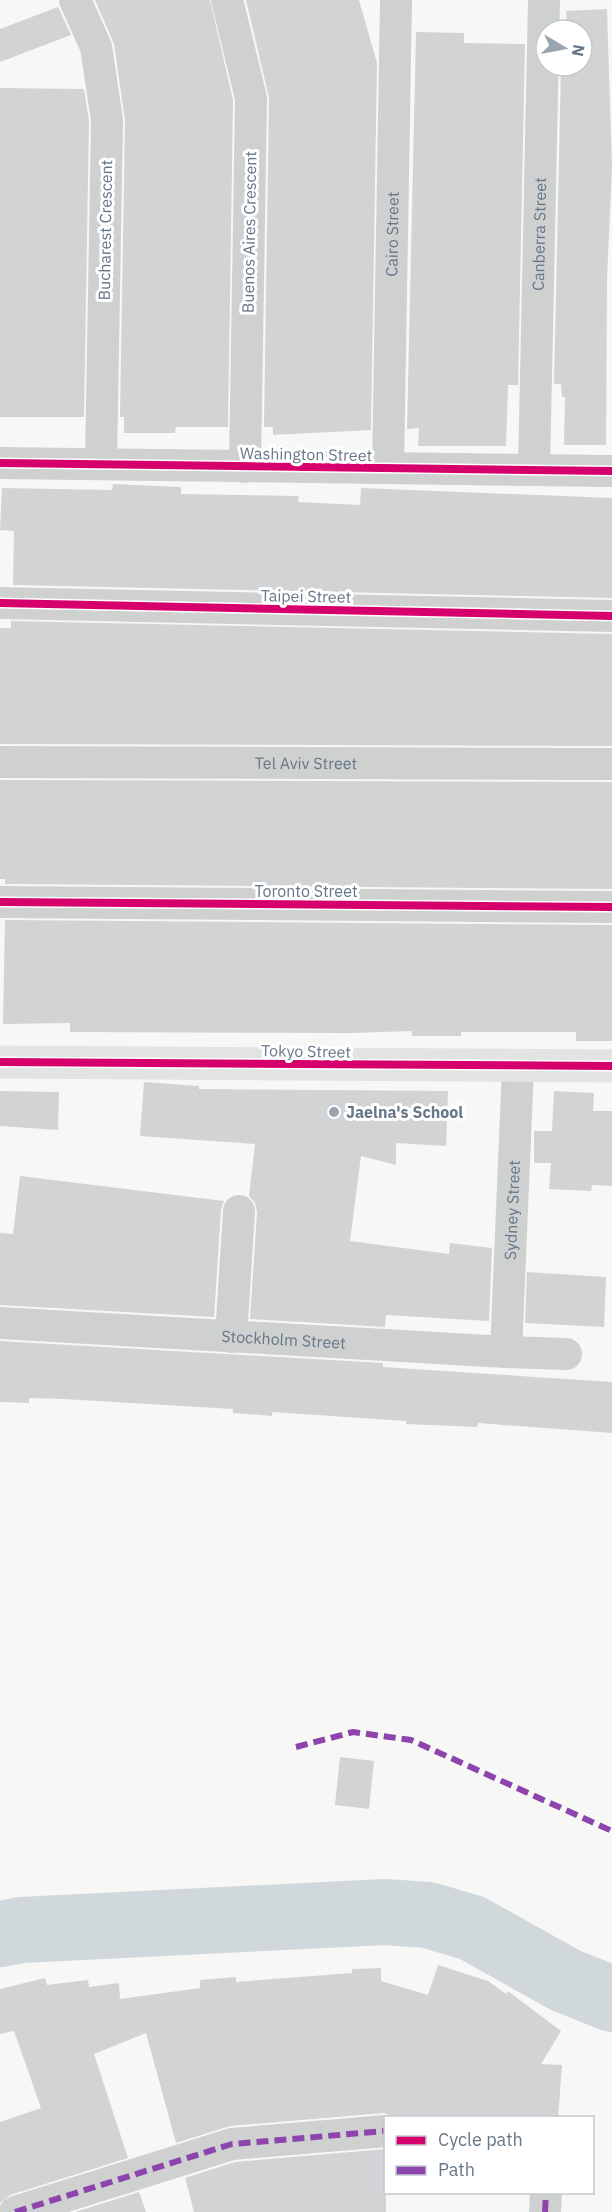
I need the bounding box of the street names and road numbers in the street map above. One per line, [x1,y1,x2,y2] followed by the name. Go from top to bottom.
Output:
[238,151,260,313] street label: Buenos Aires Crescent
[94,160,116,300] street label: Bucharest Crescent
[528,177,550,291] street label: Canberra Street
[381,191,403,277] street label: Cairo Street
[240,443,372,465] street label: Washington Street
[261,585,351,607] street label: Taipei Street
[255,753,357,773] street label: Tel Aviv Street
[254,881,358,901] street label: Toronto Street
[261,1040,351,1062] street label: Tokyo Street
[500,1160,524,1261] street label: Sydney Street
[221,1326,346,1353] street label: Stockholm Street

